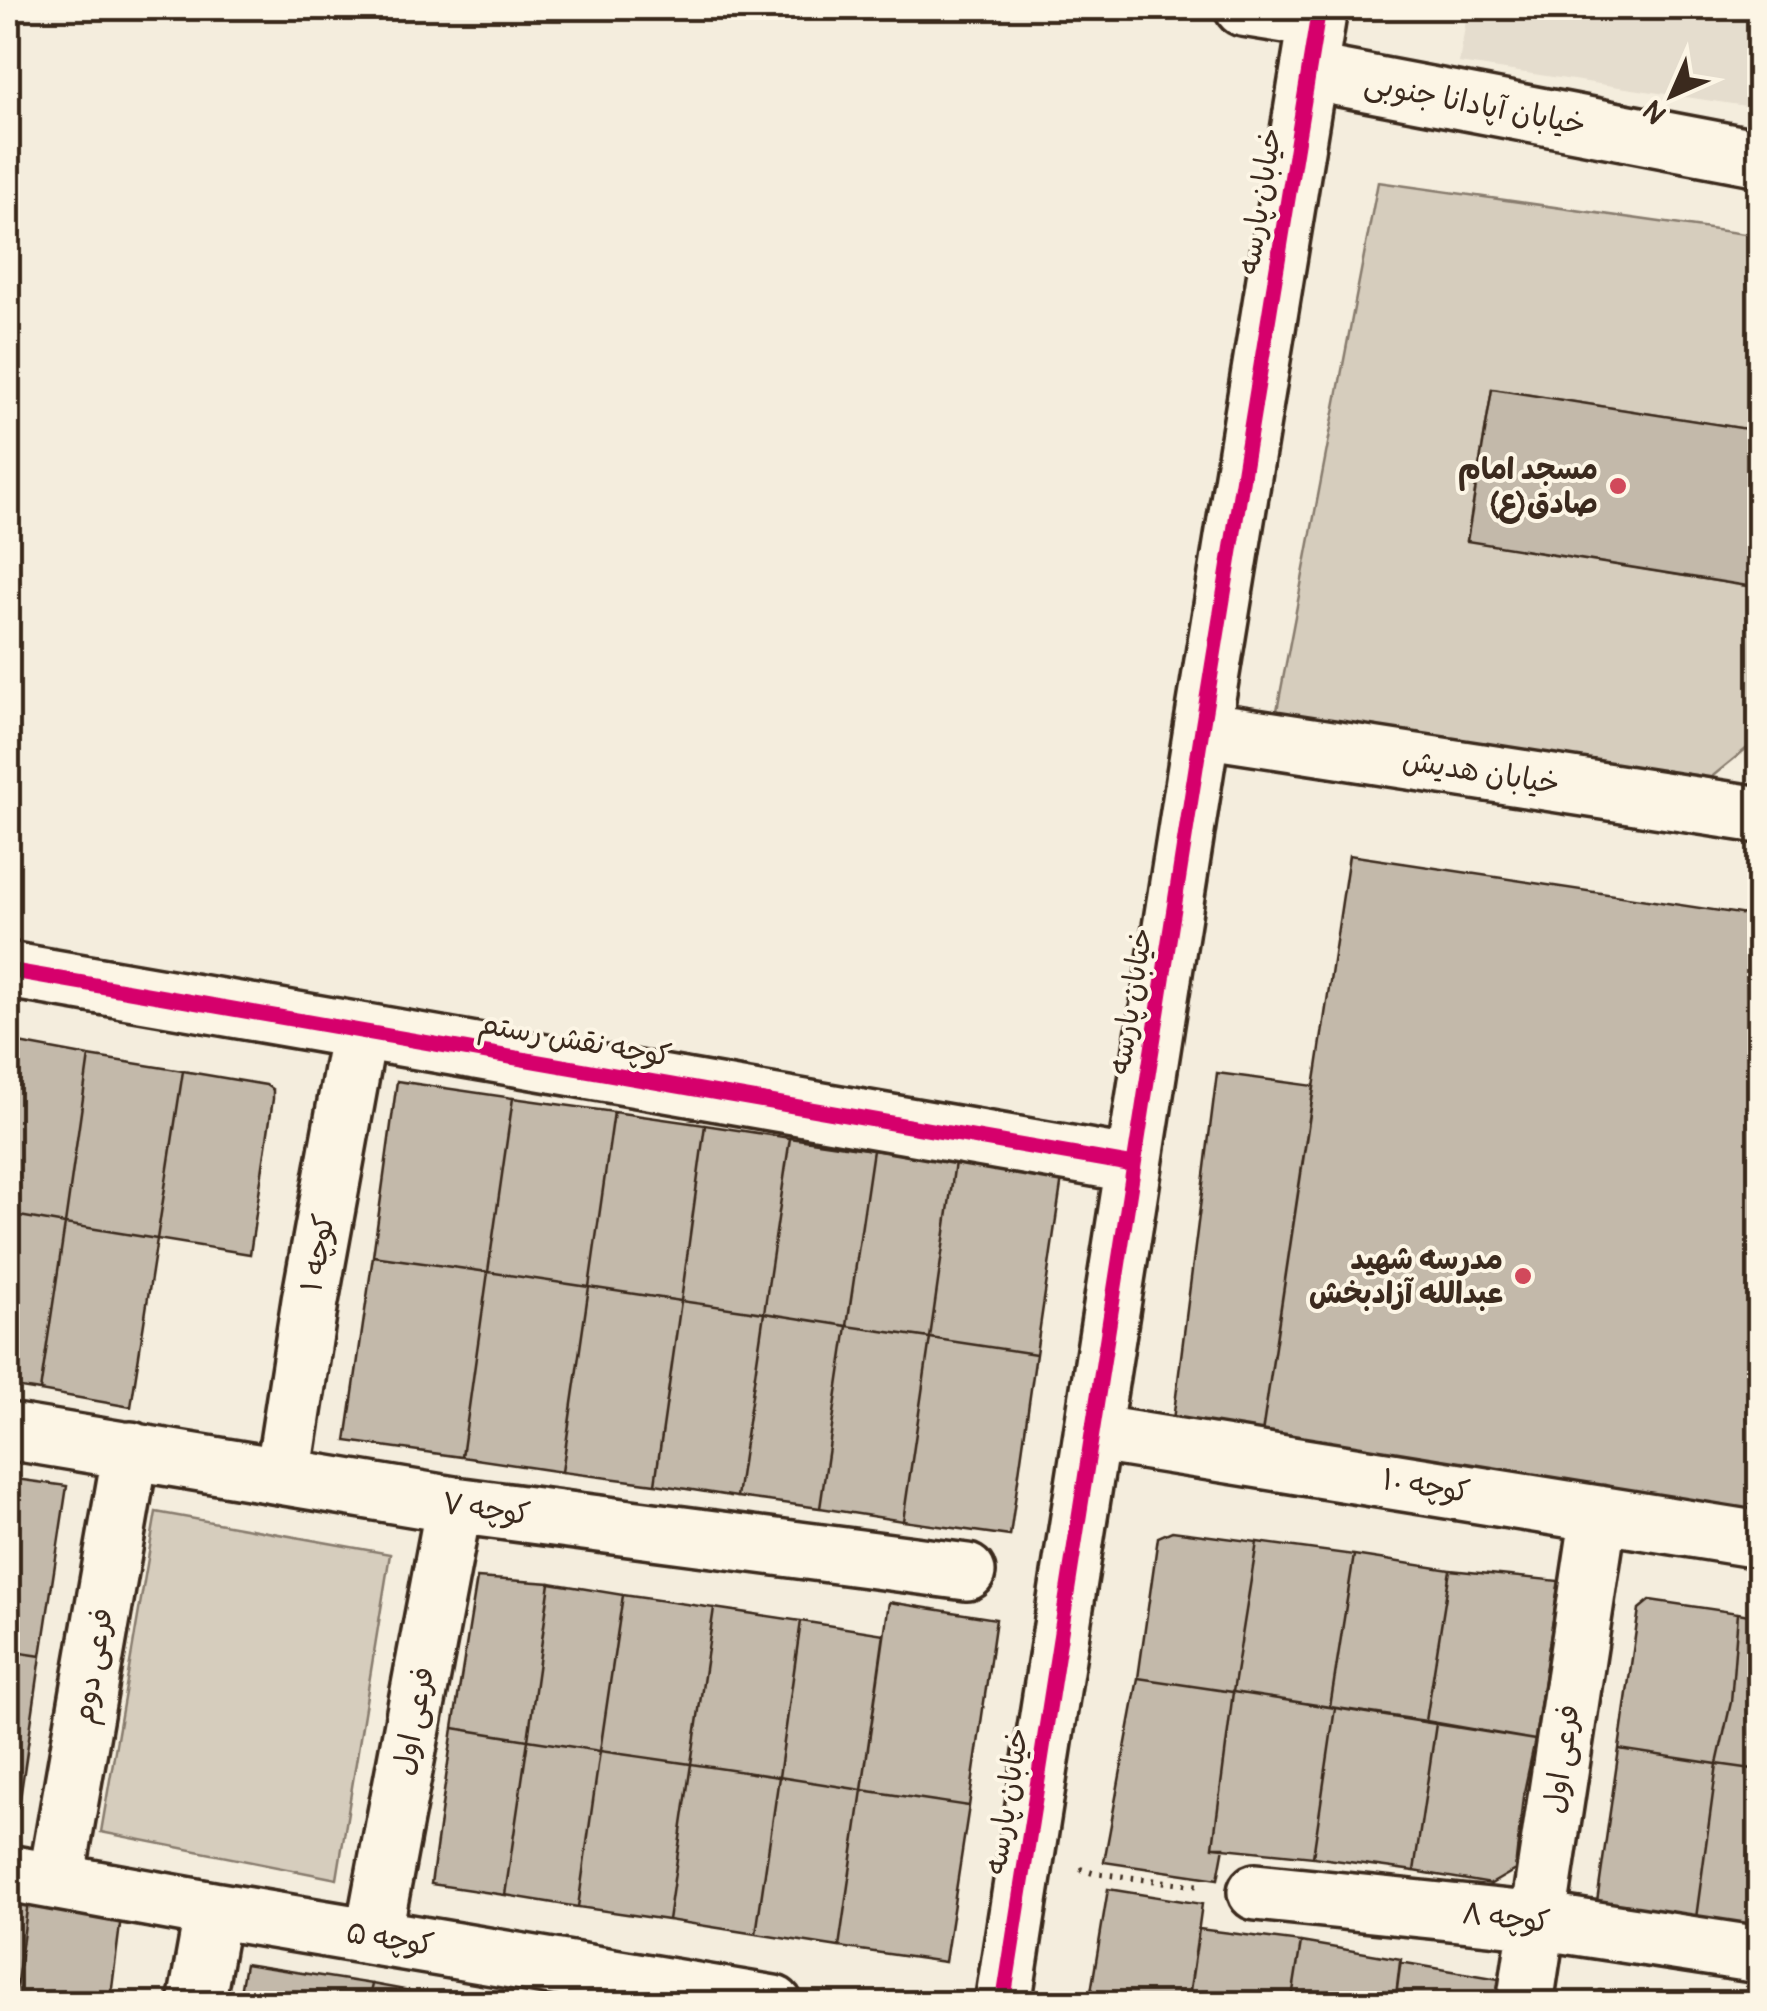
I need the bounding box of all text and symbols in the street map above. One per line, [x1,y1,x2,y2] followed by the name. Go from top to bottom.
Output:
[1622,45,1722,145] north arrow
[1361,64,1589,145] street label: خیابان آپادانا جنوبی
[1636,93,1674,131] text: N
[1230,125,1290,277] street label: خیابان پارسه
[1458,451,1598,524] place label: مسجد امام صادق(ع)
[1607,475,1629,497] marker: مسجد امام صادق(ع)
[1400,741,1562,803] street label: خیابان هدیش
[1101,925,1161,1077] street label: خیابان پارسه
[475,1005,674,1079] street label: کوچه نقش رستم
[293,1211,343,1295] street label: کوچه ۱
[1309,1241,1503,1312] place label: مدرسه شهید عبدالله آزادبخش
[1512,1265,1534,1287] marker: مدرسه شهید عبدالله آزادبخش
[1379,1461,1473,1511] street label: کوچه ۱۰
[439,1484,533,1534] street label: کوچه ۷
[65,1605,125,1728] street label: فرعی دوم
[385,1664,443,1778] street label: فرعی اول
[1536,1702,1588,1816] street label: فرعی اول
[977,1725,1037,1877] street label: خیابان پارسه
[1460,1895,1552,1941] street label: کوچه ۸
[343,1914,437,1964] street label: کوچه ۵

